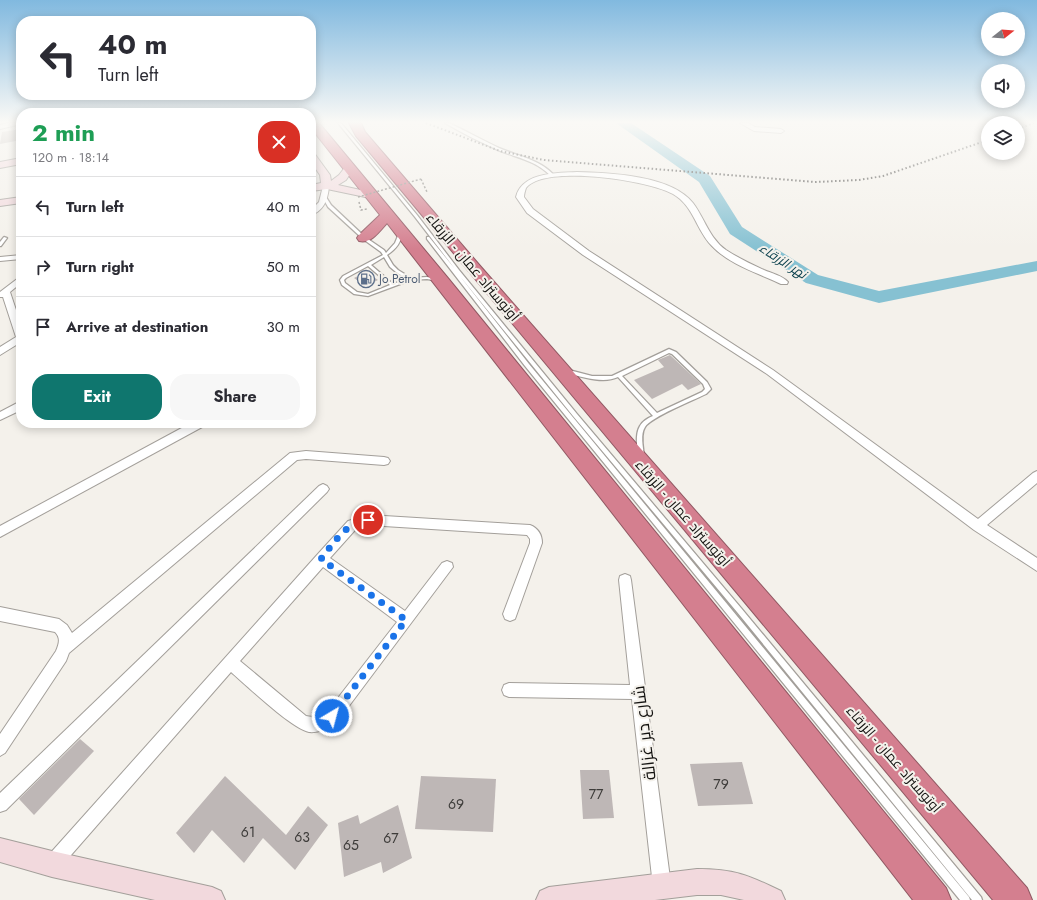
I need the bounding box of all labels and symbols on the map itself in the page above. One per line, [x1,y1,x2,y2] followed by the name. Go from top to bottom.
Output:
[981,12,1025,56] north arrow
[422,208,525,326] street label: أوتوستراد عمان - الزرقاء
[756,239,812,284] water label: نهر الزرقاء
[356,269,376,289] fuel station icon: Jo Petrol
[377,270,421,288] place label: Jo Petrol
[631,455,735,571] street label: أوتوستراد عمان - الزرقاء
[351,503,385,537] pin
[626,684,662,782] street label: شارع دير غزالة
[311,695,353,737] position arrow
[842,701,946,817] street label: أوتوستراد عمان - الزرقاء
[713,774,729,794] house number: 79
[589,784,604,804] house number: 77
[448,794,464,814] house number: 69
[241,822,255,842] house number: 61
[294,827,310,847] house number: 63
[383,828,399,848] house number: 67
[343,835,359,855] house number: 65

